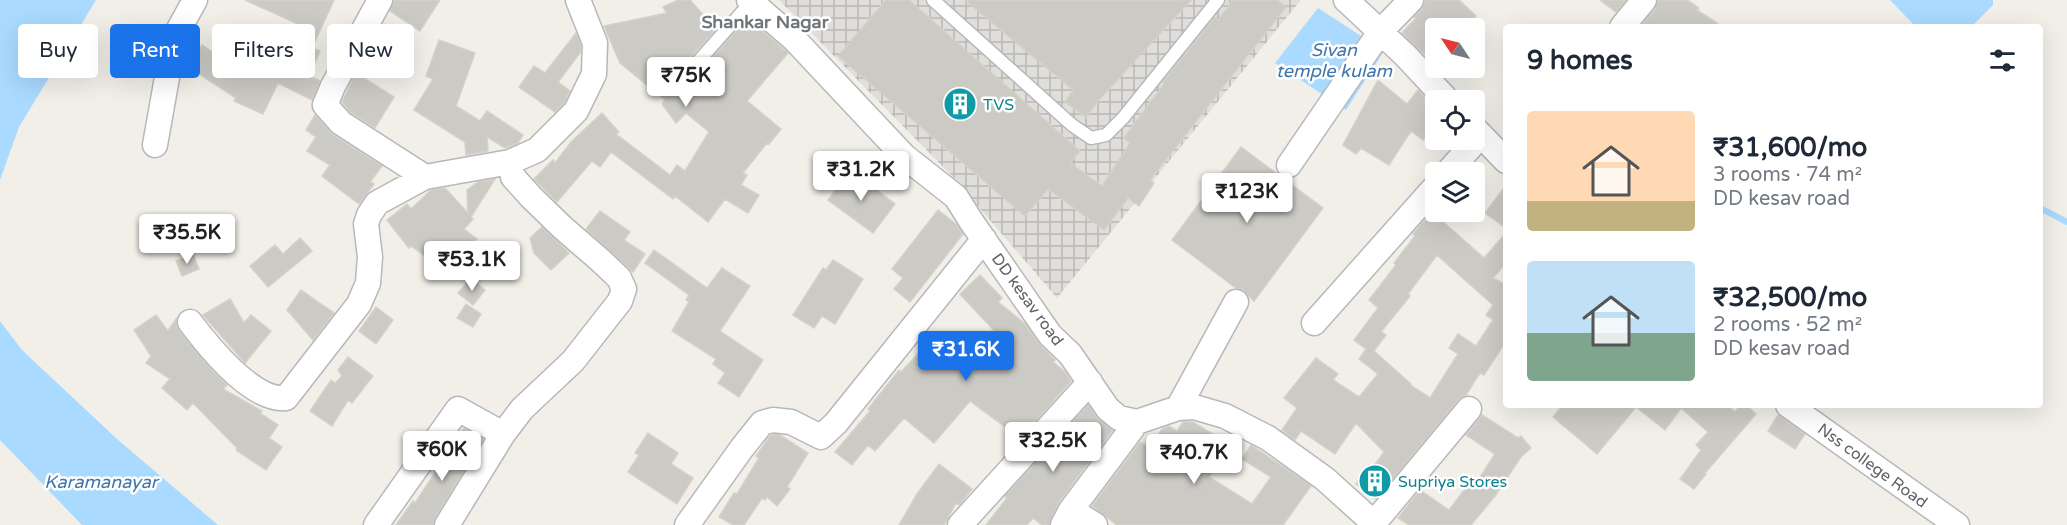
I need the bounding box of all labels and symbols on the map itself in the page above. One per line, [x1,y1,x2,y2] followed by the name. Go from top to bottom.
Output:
[701,11,830,33] district label: Shankar Nagar
[1425,18,1485,78] north arrow
[1276,39,1393,82] water label: Sivan temple kulam
[650,57,722,108] pin: ₹75K
[942,86,978,122] building icon: TVS
[983,95,1014,115] place label: TVS
[812,151,910,202] pin: ₹31.2K
[1205,173,1289,224] pin: ₹123K
[138,214,236,265] pin: ₹35.5K
[423,241,521,292] pin: ₹53.1K
[987,249,1068,350] street label: DD kesav road
[917,331,1015,382] pin: ₹31.6K
[1814,419,1931,512] street label: Nss college Road
[1004,422,1102,473] pin: ₹32.5K
[406,431,478,482] pin: ₹60K
[1145,434,1243,485] pin: ₹40.7K
[1357,463,1393,499] building icon: Supriya Stores
[44,471,160,493] water label: Karamanayar
[1398,472,1507,492] place label: Supriya Stores

